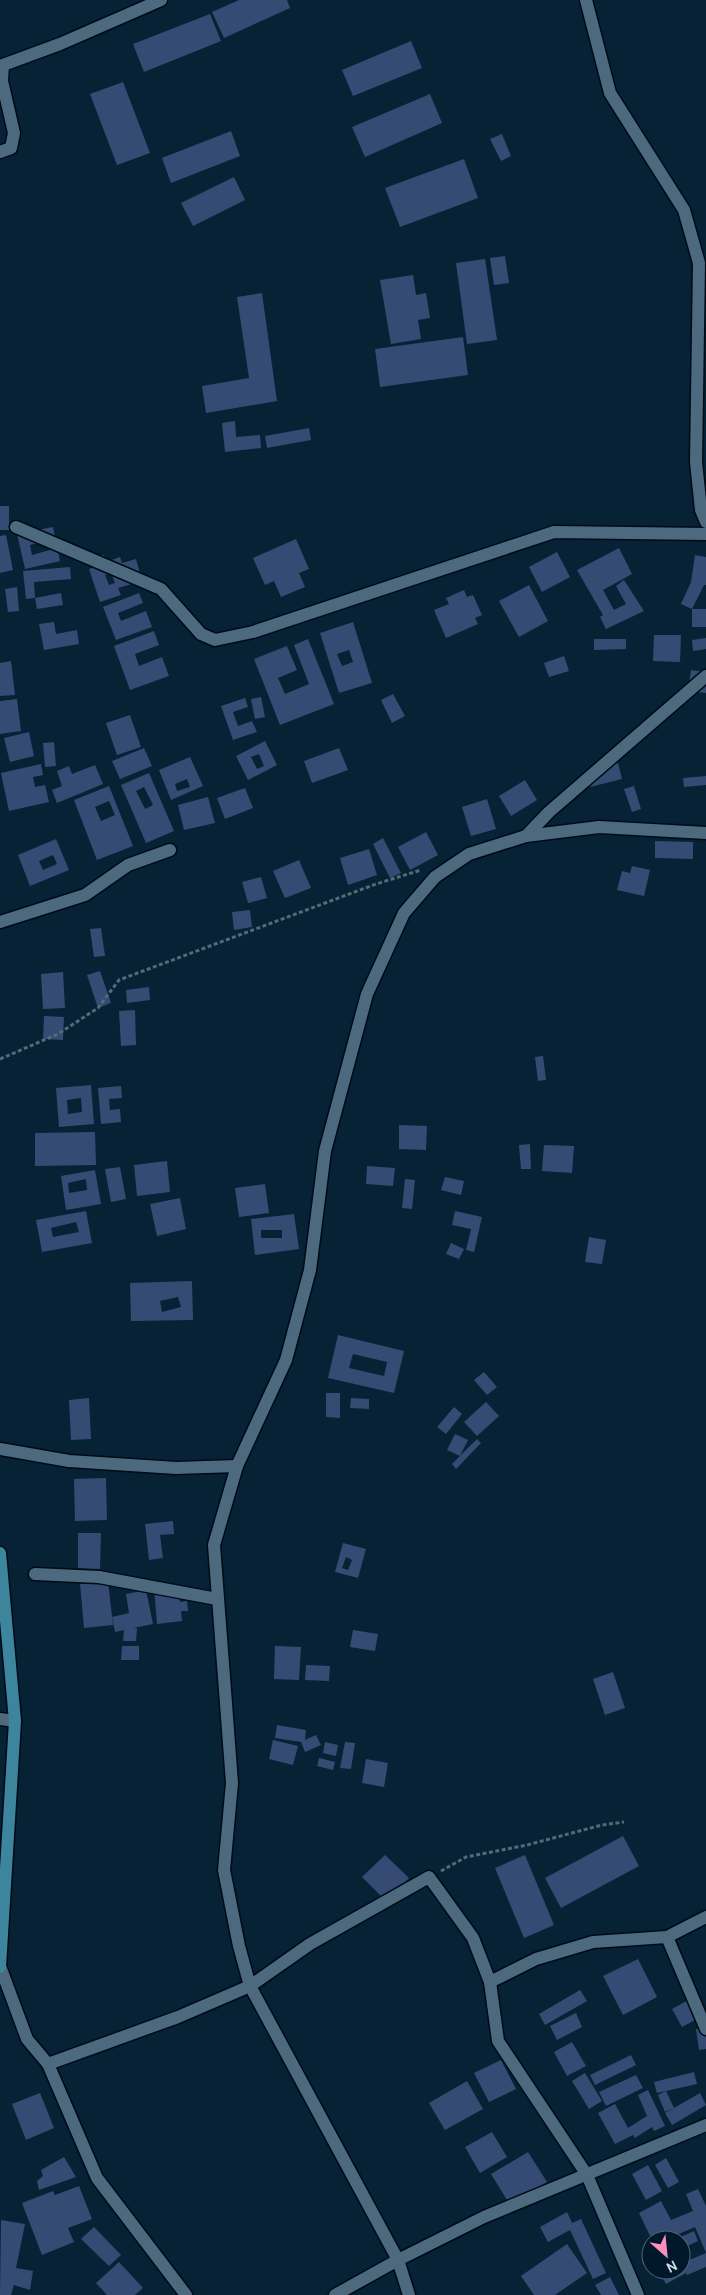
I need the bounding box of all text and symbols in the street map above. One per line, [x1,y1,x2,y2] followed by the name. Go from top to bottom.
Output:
[641,2230,691,2280] north arrow
[663,2256,680,2277] text: N

